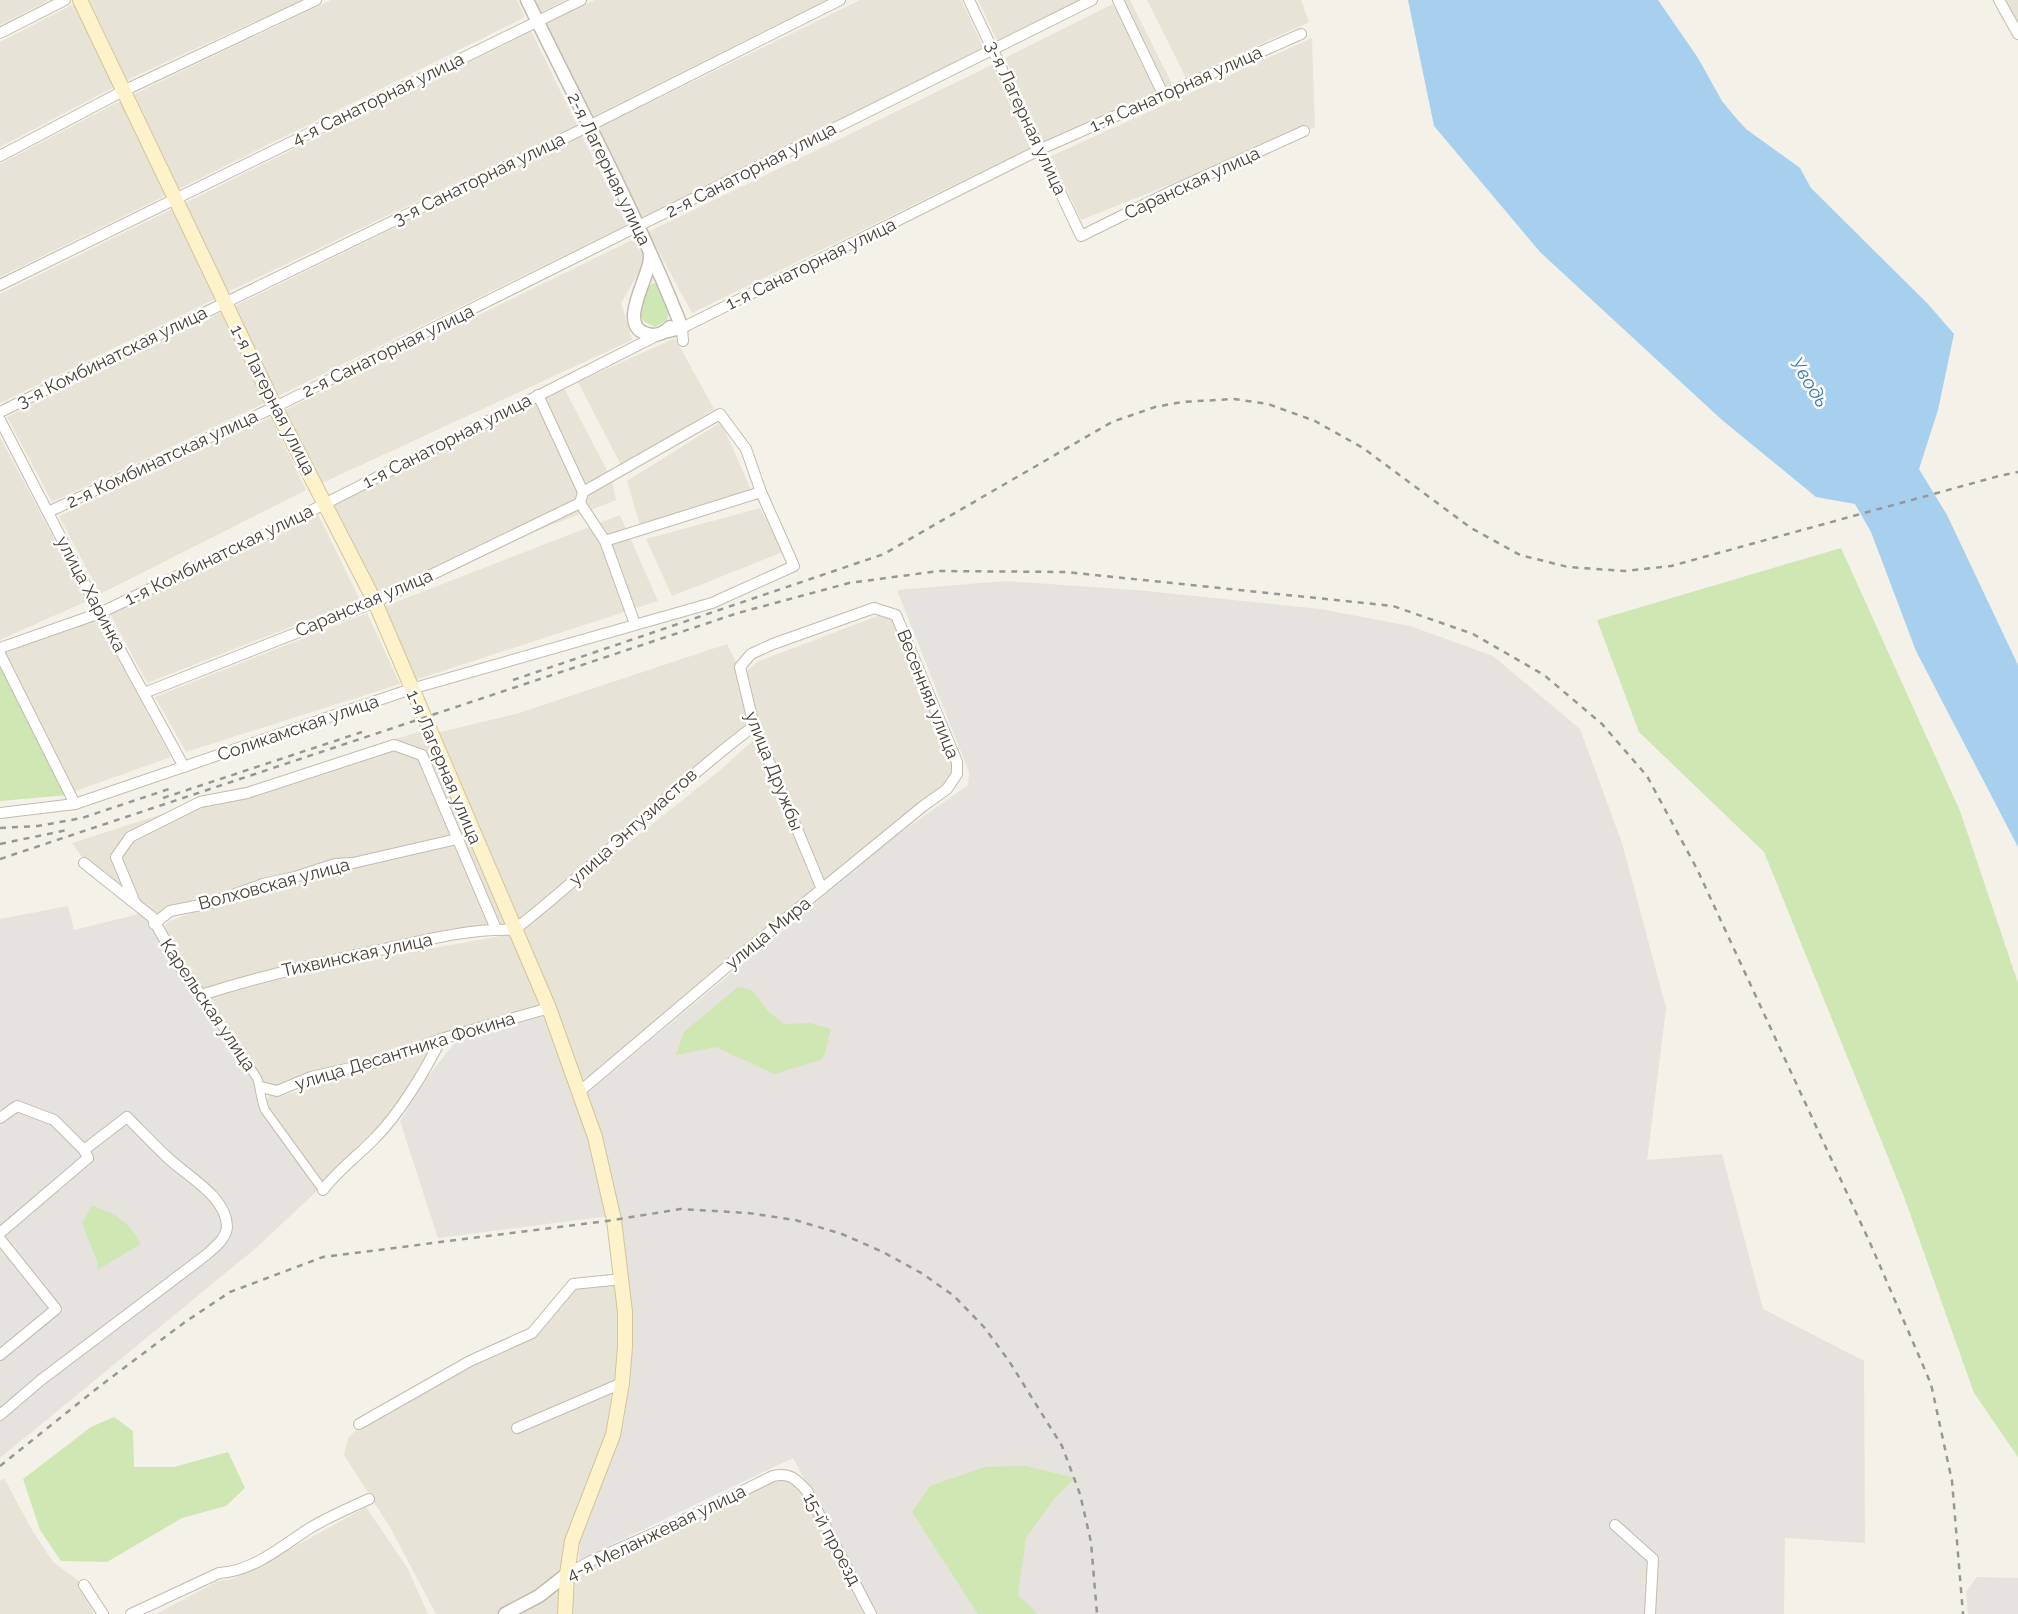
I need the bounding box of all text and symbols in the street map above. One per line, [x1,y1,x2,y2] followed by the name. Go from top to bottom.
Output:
[982,37,1071,198] street label: 3-я Лагерная улица
[1086,41,1265,136] street label: 1-я Санаторная улица
[288,48,467,149] street label: 4-я Санаторная улица
[563,89,656,249] street label: 2-я Лагерная улица
[662,117,839,222] street label: 2-я Санаторная улица
[389,128,568,229] street label: 3-я Санаторная улица
[1121,142,1263,223] street label: Саранская улица
[722,213,899,314] street label: 1-я Санаторная улица
[299,300,477,401] street label: 2-я Санаторная улица
[13,301,210,412] street label: 3-я Комбинатская улица
[227,321,320,478] street label: 1-я Лагерная улица
[1786,353,1834,411] water label: Уводь
[359,389,535,492] street label: 1-я Санаторная улица
[63,405,261,512] street label: 2-я Комбинатская улица
[121,500,316,609] street label: 1-я Комбинатская улица
[52,532,131,655] street label: улица Харинка
[292,564,436,641] street label: Саранская улица
[893,626,964,762] street label: Весенняя улица
[402,687,486,847] street label: 1-я Лагерная улица
[214,690,381,765] street label: Соликамская улица
[741,708,808,834] street label: улица Дружбы
[564,764,701,890] street label: улица Энтузиастов
[196,853,352,914] street label: Волховская улица
[721,892,814,973] street label: улица Мира
[280,928,434,981] street label: Тихвинская улица
[156,934,261,1075] street label: Карельская улица
[292,1007,517,1094] street label: улица Десантника Фокина
[563,1480,749,1585] street label: 4-я Меланжевая улица
[799,1489,866,1589] street label: 15-й проезд

